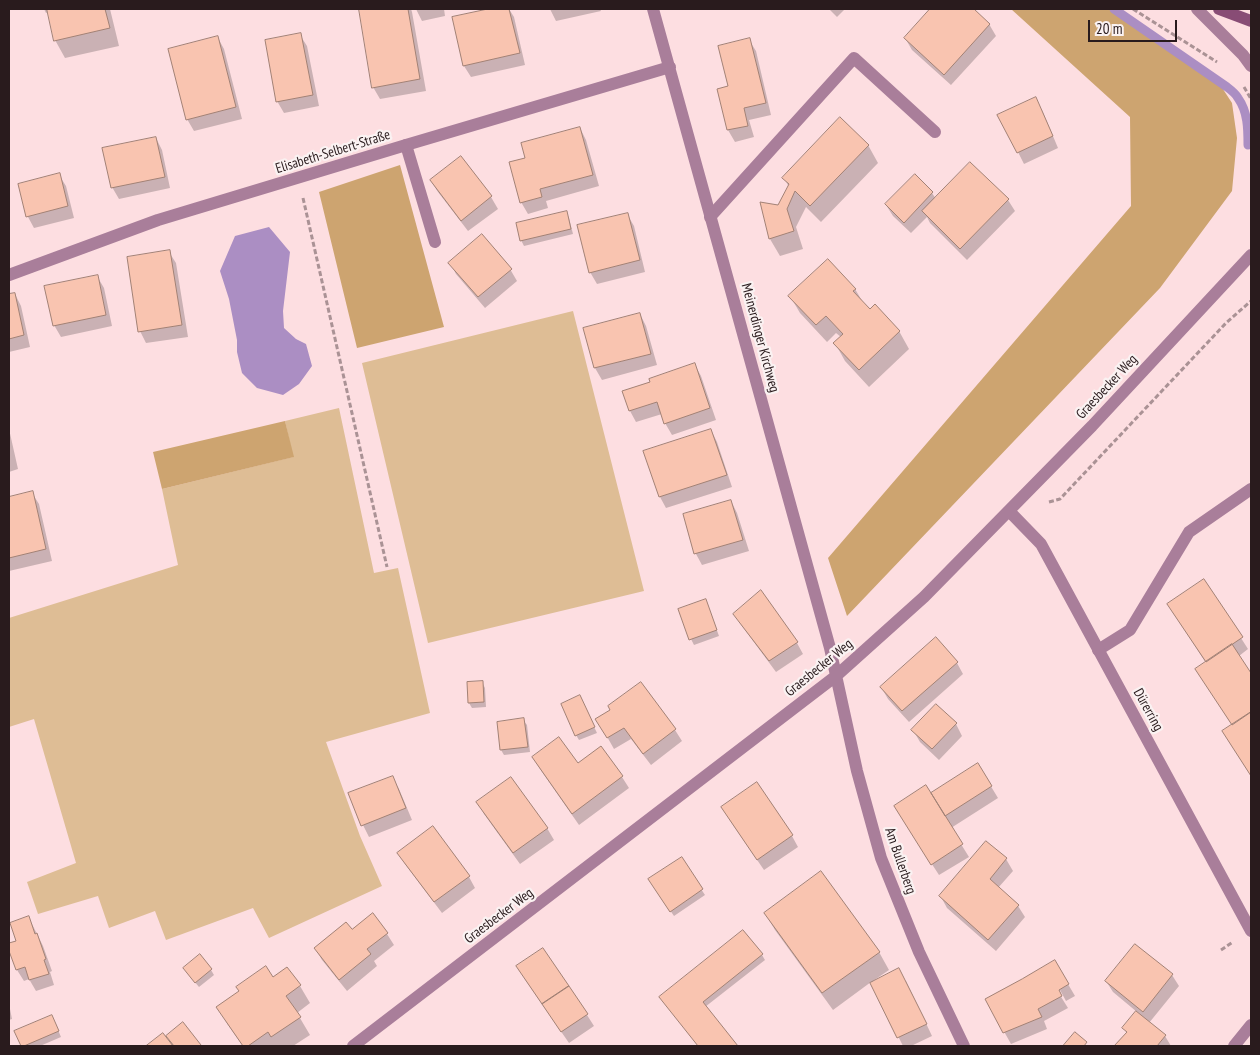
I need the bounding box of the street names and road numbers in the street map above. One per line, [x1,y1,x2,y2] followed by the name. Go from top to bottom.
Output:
[274,127,392,177] street label: Elisabeth-Selbert-Straße
[737,282,783,394] street label: Meinerdinger Kirchweg
[1073,351,1141,423] street label: Graesbecker Weg
[782,636,856,700] street label: Graesbecker Weg
[1130,686,1166,734] street label: Dürerring
[881,826,919,896] street label: Am Bullerberg
[461,885,537,947] street label: Graesbecker Weg

